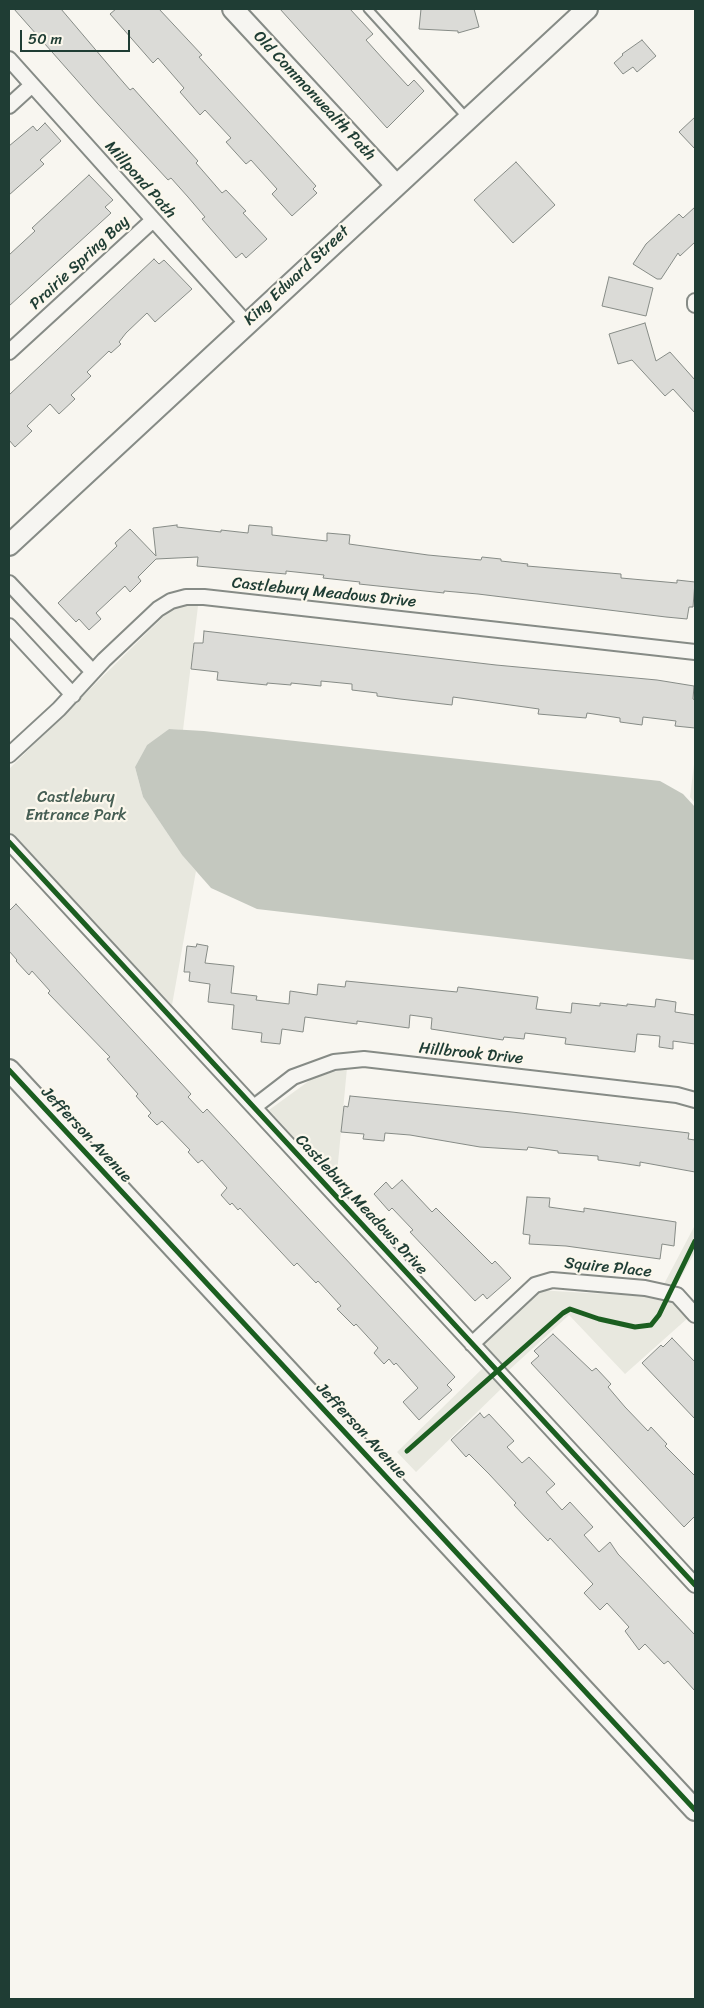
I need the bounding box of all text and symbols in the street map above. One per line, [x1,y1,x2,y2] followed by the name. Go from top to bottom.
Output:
[22,20,132,52] scale bar
[28,26,62,52] text: 50 m
[249,27,379,165] street label: Old Commonwealth Path
[100,137,180,223] street label: Millpond Path
[26,212,134,314] street label: Prairie Spring Bay
[240,222,354,330] street label: King Edward Street
[231,574,417,612] street label: Castlebury Meadows Drive
[26,788,126,826] park label: Castlebury Entrance Park
[418,1039,524,1069] street label: Hillbrook Drive
[37,1083,135,1187] street label: Jefferson Avenue
[291,1131,431,1279] street label: Castlebury Meadows Drive
[563,1254,653,1282] street label: Squire Place
[312,1379,410,1483] street label: Jefferson Avenue

